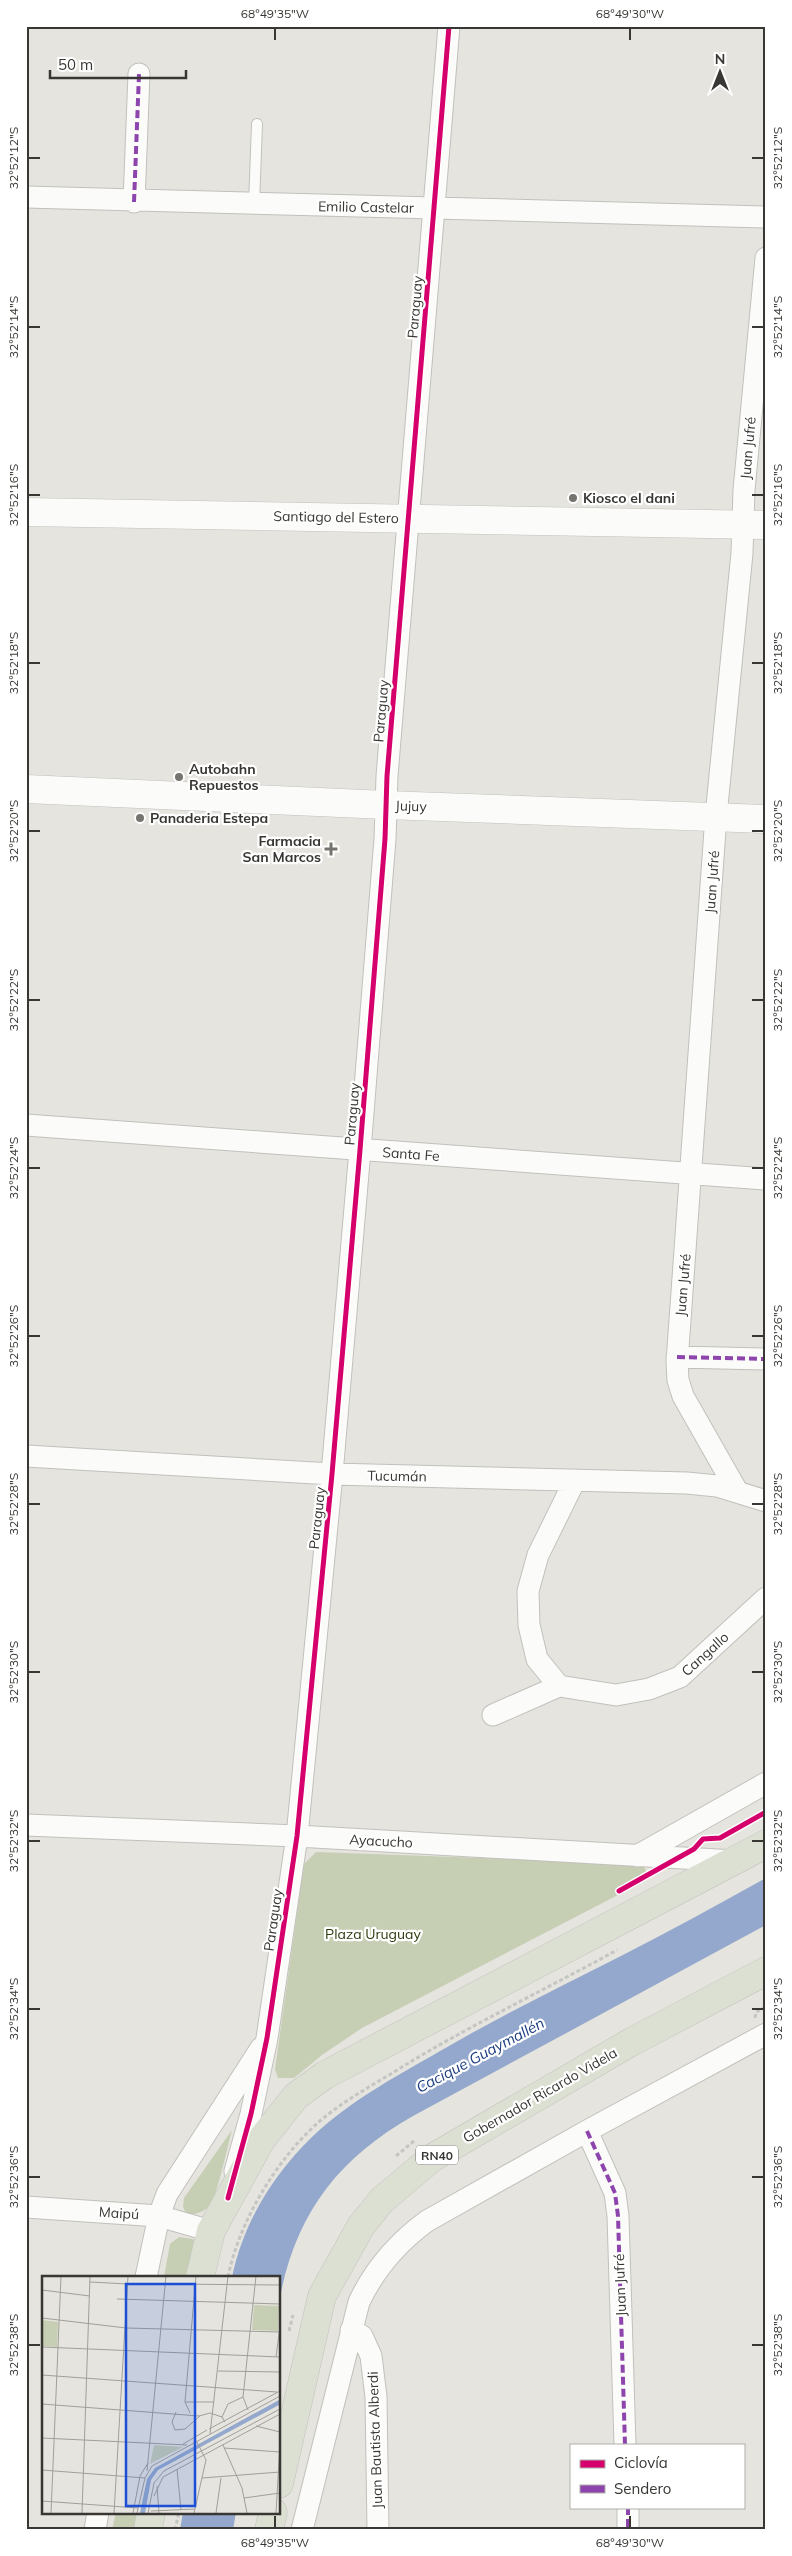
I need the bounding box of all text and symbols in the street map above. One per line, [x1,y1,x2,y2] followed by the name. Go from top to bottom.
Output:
[241,6,309,21] text: 68°49'35"W
[596,6,664,21] text: 68°49'30"W
[50,48,186,80] scale bar
[694,48,744,98] north arrow
[715,50,725,68] text: N
[58,55,93,74] text: 50 m
[6,127,21,189] text: 32°52'12"S
[770,127,785,189] text: 32°52'12"S
[318,197,415,217] street label: Emilio Castelar
[403,274,427,339] street label: Paraguay
[6,296,21,358] text: 32°52'14"S
[770,296,785,358] text: 32°52'14"S
[736,416,760,480] street label: Juan Jufré
[6,464,21,526] text: 32°52'16"S
[770,464,785,526] text: 32°52'16"S
[583,489,675,507] place label: Kiosco el dani
[567,492,579,504] marker: Kiosco el dani
[273,507,399,527] street label: Santiago del Estero
[6,632,21,694] text: 32°52'18"S
[770,632,785,694] text: 32°52'18"S
[369,678,393,743] street label: Paraguay
[189,760,259,794] place label: Autobahn Repuestos
[173,771,185,783] marker: Autobahn Repuestos
[395,796,428,816] street label: Jujuy
[6,800,21,862] text: 32°52'20"S
[770,800,785,862] text: 32°52'20"S
[150,809,268,827] place label: Panaderia Estepa
[134,812,146,824] marker: Panaderia Estepa
[243,832,321,866] place label: Farmacia San Marcos
[325,843,337,855] marker: Farmacia San Marcos
[701,850,723,914] street label: Juan Jufré
[6,969,21,1031] text: 32°52'22"S
[770,969,785,1031] text: 32°52'22"S
[340,1081,364,1146] street label: Paraguay
[6,1137,21,1199] text: 32°52'24"S
[770,1137,785,1199] text: 32°52'24"S
[382,1143,440,1165] street label: Santa Fe
[671,1253,695,1317] street label: Juan Jufré
[6,1305,21,1367] text: 32°52'26"S
[770,1305,785,1367] text: 32°52'26"S
[367,1466,427,1486] street label: Tucumán
[6,1473,21,1535] text: 32°52'28"S
[770,1473,785,1535] text: 32°52'28"S
[305,1485,329,1550] street label: Paraguay
[678,1628,732,1680] street label: Cangallo
[6,1641,21,1703] text: 32°52'30"S
[770,1641,785,1703] text: 32°52'30"S
[6,1810,21,1872] text: 32°52'32"S
[770,1810,785,1872] text: 32°52'32"S
[349,1830,413,1852] street label: Ayacucho
[260,1887,286,1952] street label: Paraguay
[325,1925,421,1943] park label: Plaza Uruguay
[6,1978,21,2040] text: 32°52'34"S
[770,1978,785,2040] text: 32°52'34"S
[413,2013,548,2097] water label: Cacique Guaymallén
[460,2043,620,2147] street label: Gobernador Ricardo Videla
[6,2146,21,2208] text: 32°52'36"S
[416,2146,458,2164] road number: RN40
[770,2146,785,2208] text: 32°52'36"S
[98,2203,140,2223] street label: Maipú
[610,2253,630,2317] street label: Juan Jufré
[42,2276,280,2514] inset map
[6,2314,21,2376] text: 32°52'38"S
[770,2314,785,2376] text: 32°52'38"S
[364,2371,386,2509] street label: Juan Bautista Alberdi
[570,2444,744,2508] legend
[614,2453,668,2472] text: Ciclovía
[614,2479,671,2498] text: Sendero
[241,2535,309,2550] text: 68°49'35"W
[596,2535,664,2550] text: 68°49'30"W

